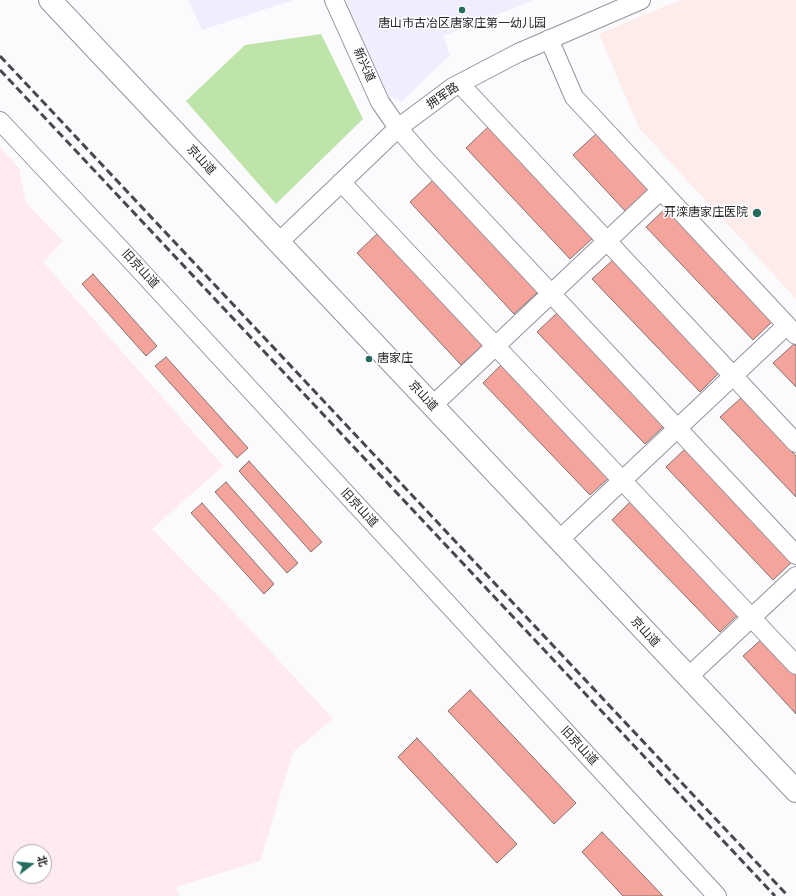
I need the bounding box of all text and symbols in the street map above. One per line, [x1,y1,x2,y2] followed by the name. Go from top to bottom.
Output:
[457,5,467,15] marker: 唐山市古冶区唐家庄第一幼儿园
[378,17,546,31] place label: 唐山市古冶区唐家庄第一幼儿园
[350,46,378,84] street label: 新兴道
[424,80,462,112] street label: 拥军路
[183,142,219,178] street label: 京山道
[664,206,748,220] place label: 开滦唐家庄医院
[751,207,763,219] marker: 开滦唐家庄医院
[118,247,162,291] street label: 旧京山道
[377,352,413,366] place label: 唐家庄
[364,354,374,364] marker: 唐家庄
[405,378,441,414] street label: 京山道
[337,486,381,530] street label: 旧京山道
[627,614,663,650] street label: 京山道
[557,724,601,768] street label: 旧京山道
[12,844,52,884] north arrow
[34,854,51,868] text: 北

